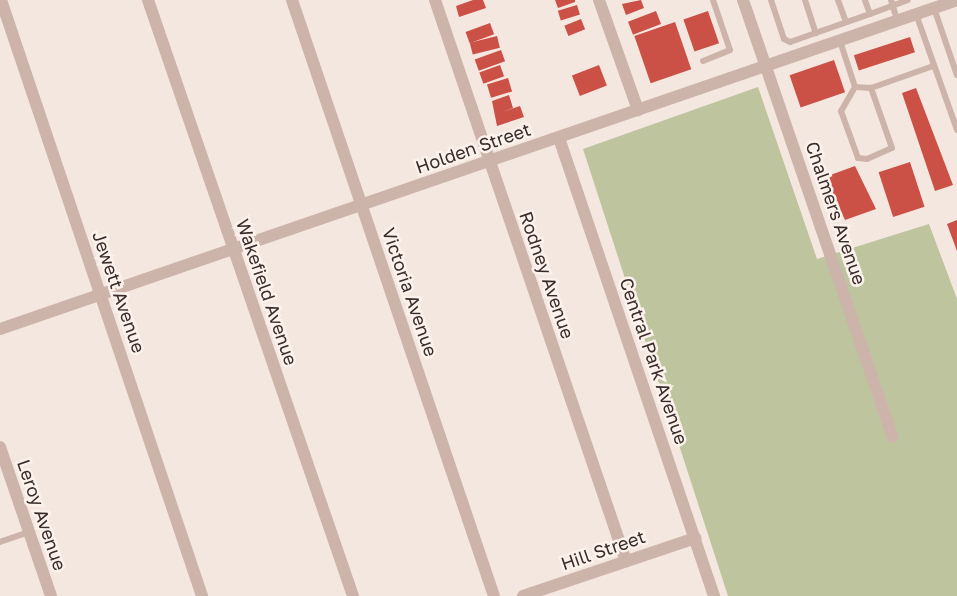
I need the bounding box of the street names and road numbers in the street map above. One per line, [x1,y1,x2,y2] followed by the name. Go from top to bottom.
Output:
[413,118,533,178] street label: Holden Street
[801,138,871,288] street label: Chalmers Avenue
[515,209,579,341] street label: Rodney Avenue
[232,216,302,368] street label: Wakefield Avenue
[378,225,442,359] street label: Victoria Avenue
[88,228,150,356] street label: Jewett Avenue
[615,275,693,447] street label: Central Park Avenue
[13,457,71,573] street label: Leroy Avenue
[558,525,648,575] street label: Hill Street

